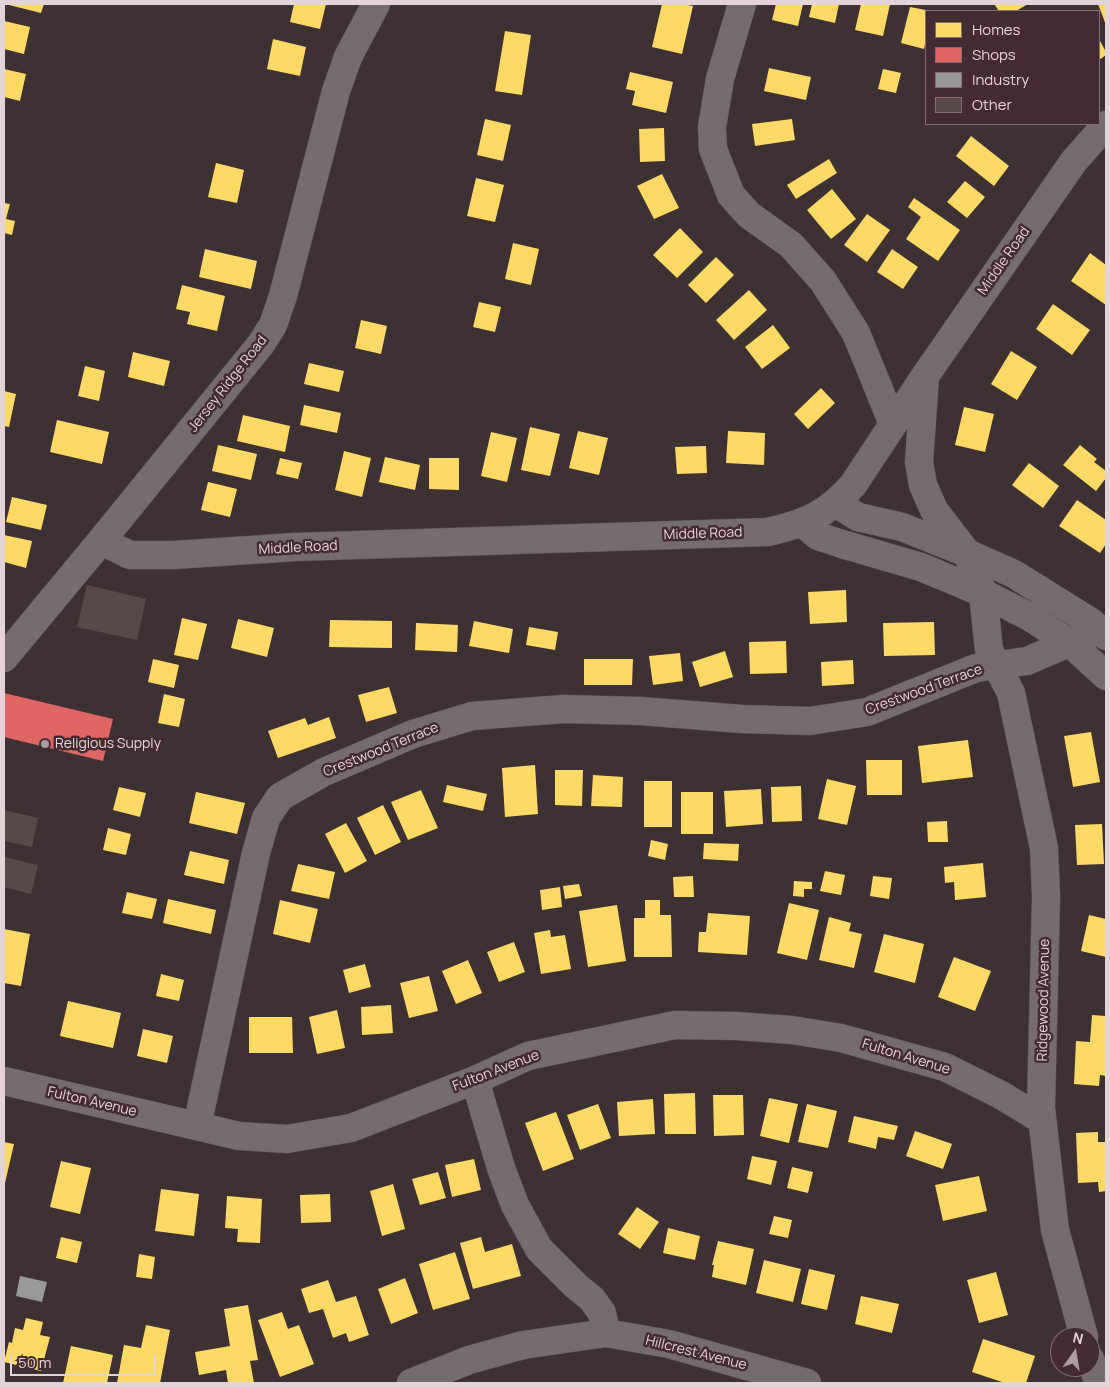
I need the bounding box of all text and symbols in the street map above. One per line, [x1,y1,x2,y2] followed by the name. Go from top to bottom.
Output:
[925,10,1100,125] legend
[972,19,1020,40] text: Homes
[972,44,1016,65] text: Shops
[972,69,1029,90] text: Industry
[972,94,1012,115] text: Other
[974,224,1034,298] street label: Middle Road
[185,332,271,436] street label: Jersey Ridge Road
[663,524,743,544] street label: Middle Road
[258,538,338,558] street label: Middle Road
[863,661,985,719] street label: Crestwood Terrace
[321,719,441,781] street label: Crestwood Terrace
[55,736,161,752] place label: Religious Supply
[39,738,51,750] marker: Religious Supply
[1035,939,1053,1061] street label: Ridgewood Avenue
[860,1036,952,1078] street label: Fulton Avenue
[450,1047,542,1095] street label: Fulton Avenue
[46,1084,138,1120] street label: Fulton Avenue
[1050,1327,1100,1377] north arrow
[1071,1327,1085,1348] text: N
[644,1332,748,1374] street label: Hillcrest Avenue
[12,1344,159,1376] scale bar
[18,1352,52,1373] text: 50 m

